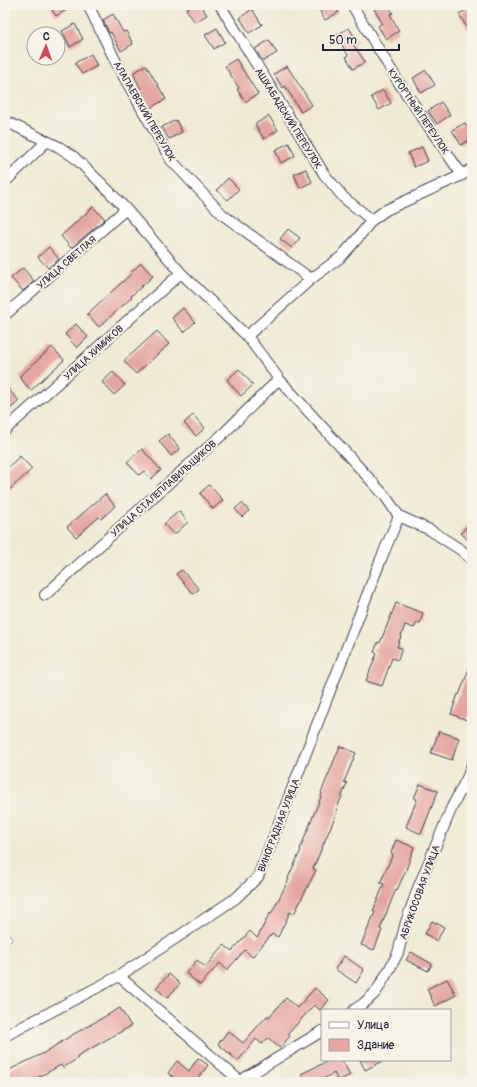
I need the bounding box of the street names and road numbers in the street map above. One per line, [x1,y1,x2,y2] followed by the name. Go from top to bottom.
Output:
[110,59,179,164] street label: АЛАПАЕВСКИЙ ПЕРЕУЛОК
[252,65,325,171] street label: АШХАБАДСКИЙ ПЕРЕУЛОК
[385,66,452,157] street label: КУРОРТНЫЙ ПЕРЕУЛОК
[35,234,99,292] street label: УЛИЦА СВЕТЛАЯ
[61,323,126,383] street label: УЛИЦА ХИМИКОВ
[108,438,219,539] street label: УЛИЦА СТАЛЕПЛАВИЛЬЩИКОВ
[256,777,302,874] street label: ВИНОГРАДНАЯ УЛИЦА
[397,843,443,941] street label: АБРИКОСОВАЯ УЛИЦА

